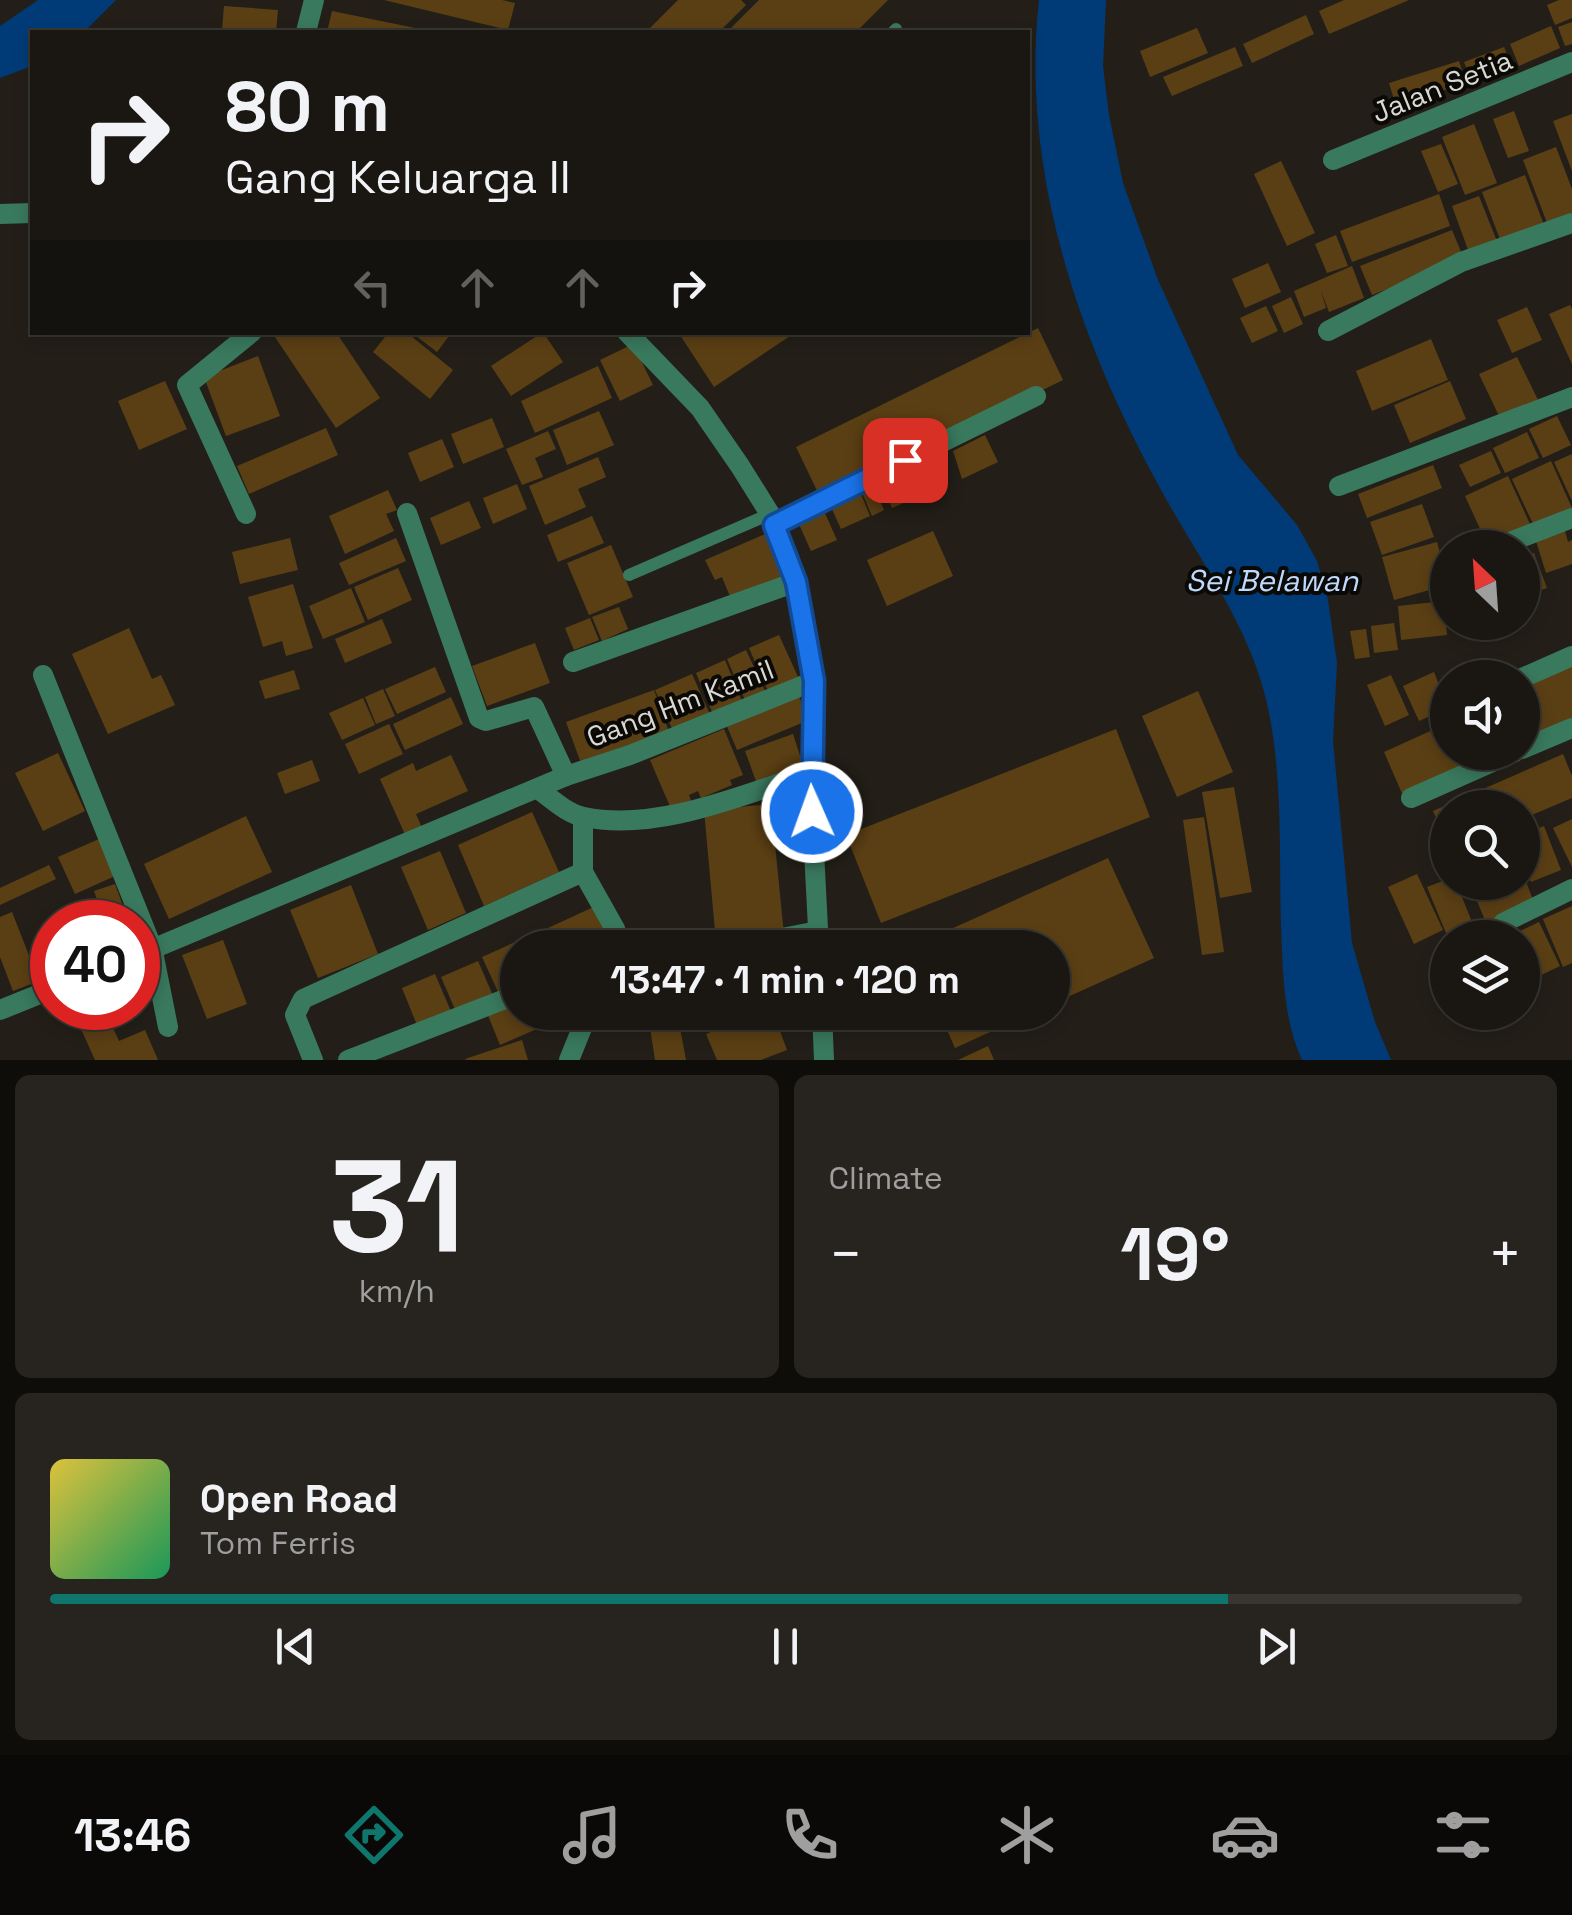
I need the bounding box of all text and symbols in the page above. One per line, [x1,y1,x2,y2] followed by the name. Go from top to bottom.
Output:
[1366,42,1518,130] street label: Jalan Setia
[225,62,390,151] text: 80 m
[60,70,190,200] icon: right
[225,149,571,206] text: Gang Keluarga II
[345,260,400,315] icon: left
[450,260,505,315] icon: ahead
[555,260,610,315] icon: ahead
[660,260,715,315] icon: right
[863,418,948,503] pin
[878,433,933,488] icon: arrive
[1430,530,1540,640] north arrow
[1430,530,1540,1030] map controls
[1186,561,1359,600] water label: Sei Belawan
[581,651,779,755] street label: Gang Hm Kamil
[1430,660,1540,770] button: sound
[760,760,864,864] position arrow
[1430,790,1540,900] button: search
[30,900,160,1030] speed limit sign: 40
[1430,920,1540,1030] button: layers
[610,956,960,1004] text: 13:47 · 1 min · 120 m
[329,1123,464,1289] text: 31
[829,1158,943,1198] text: Climate
[1120,1206,1230,1302] text: 19°
[829,1219,863,1289] text: −
[1488,1219,1522,1289] text: +
[359,1271,435,1311] text: km/h
[200,1475,398,1523] text: Open Road
[200,1523,356,1563] text: Tom Ferris
[268,1619,323,1674] icon: previous
[758,1619,813,1674] icon: pause
[1249,1619,1304,1674] icon: next
[339,1800,409,1870] icon: directions
[557,1800,627,1870] icon: music
[775,1800,845,1870] icon: phone
[992,1800,1062,1870] icon: climate
[1210,1800,1280,1870] icon: car
[1428,1800,1498,1870] icon: filters
[74,1807,191,1864] text: 13:46

